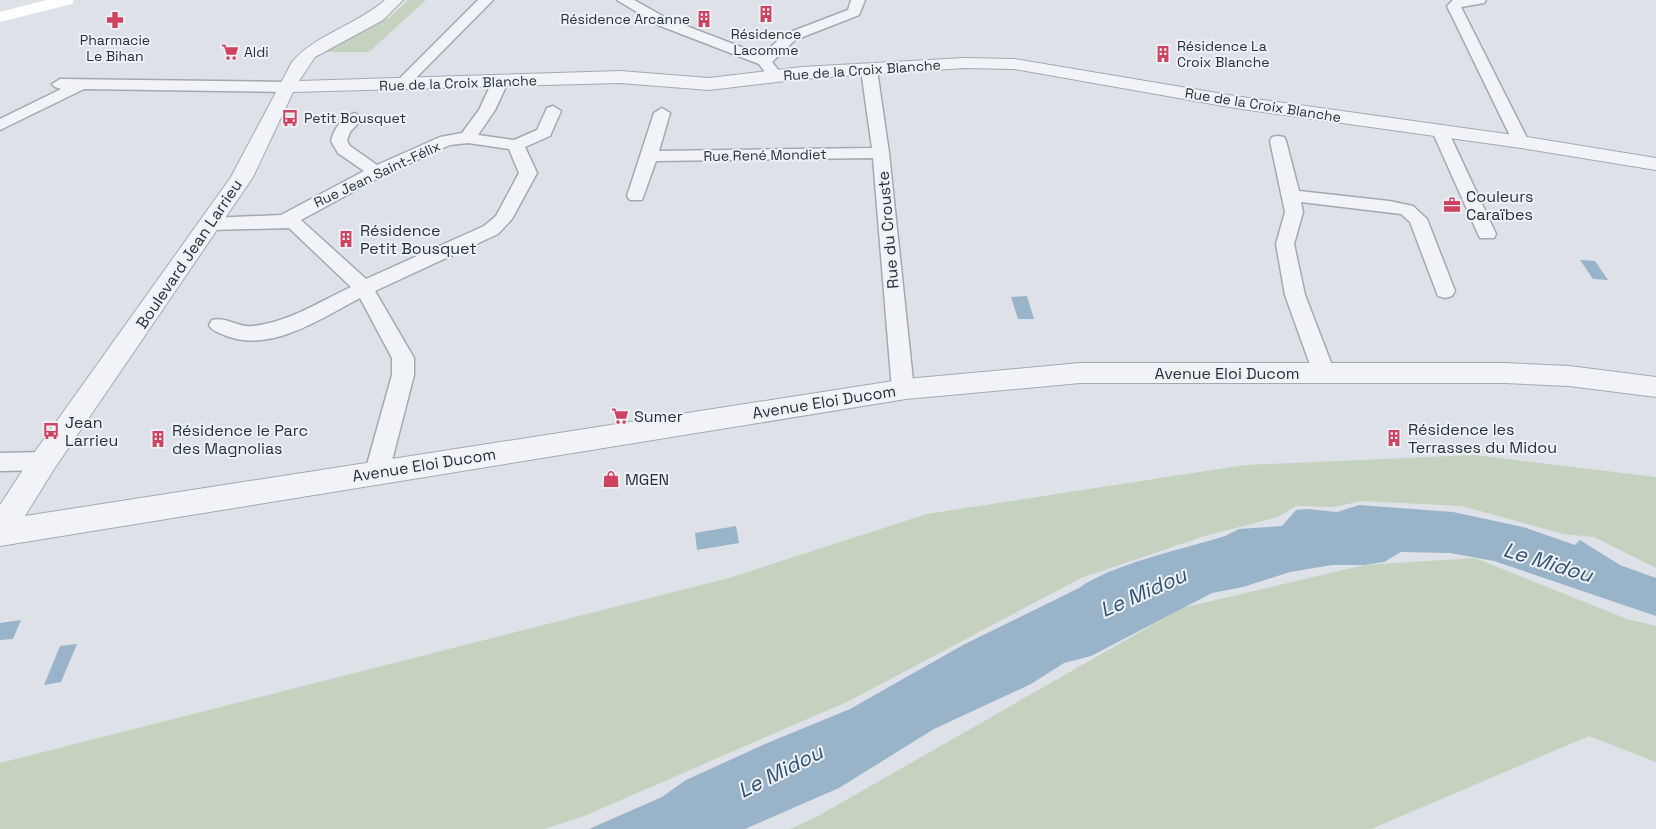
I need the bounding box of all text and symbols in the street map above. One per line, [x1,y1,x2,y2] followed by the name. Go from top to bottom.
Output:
[756,4,776,24] building icon: Résidence Lacomme
[694,9,714,29] building icon: Résidence Arcanne
[105,10,125,30] pharmacy icon: Pharmacie Le Bihan
[560,10,690,28] place label: Résidence Arcanne
[731,25,801,59] place label: Résidence Lacomme
[80,31,150,65] place label: Pharmacie Le Bihan
[1177,37,1270,71] place label: Résidence La Croix Blanche
[220,42,240,62] supermarket icon: Aldi
[244,43,269,61] place label: Aldi
[1153,44,1173,64] building icon: Résidence La Croix Blanche
[783,56,941,84] street label: Rue de la Croix Blanche
[379,71,537,95] street label: Rue de la Croix Blanche
[1184,84,1342,126] street label: Rue de la Croix Blanche
[280,108,300,128] bus stop icon: Petit Bousquet
[304,109,406,127] place label: Petit Bousquet
[311,137,443,211] street label: Rue Jean Saint-Félix
[703,145,827,165] street label: Rue René Mondiet
[872,170,904,290] street label: Rue du Crouste
[131,175,247,333] street label: Boulevard Jean Larrieu
[1466,186,1533,225] place label: Couleurs Caraïbes
[1442,195,1462,215] office icon: Couleurs Caraïbes
[360,220,477,259] place label: Résidence Petit Bousquet
[336,229,356,249] building icon: Résidence Petit Bousquet
[1154,363,1300,384] street label: Avenue Eloi Ducom
[751,380,897,424] street label: Avenue Eloi Ducom
[610,406,630,426] supermarket icon: Sumer
[634,406,683,427] place label: Sumer
[65,412,118,451] place label: Jean Larrieu
[1408,419,1557,458] place label: Résidence les Terrasses du Midou
[172,420,308,459] place label: Résidence le Parc des Magnolias
[41,421,61,441] bus stop icon: Jean Larrieu
[1384,428,1404,448] building icon: Résidence les Terrasses du Midou
[148,429,168,449] building icon: Résidence le Parc des Magnolias
[351,443,497,487] street label: Avenue Eloi Ducom
[601,469,621,489] shop icon: MGEN
[625,469,669,490] place label: MGEN
[1500,536,1597,589] water label: Le Midou
[1096,561,1192,623] water label: Le Midou
[733,738,828,804] water label: Le Midou

